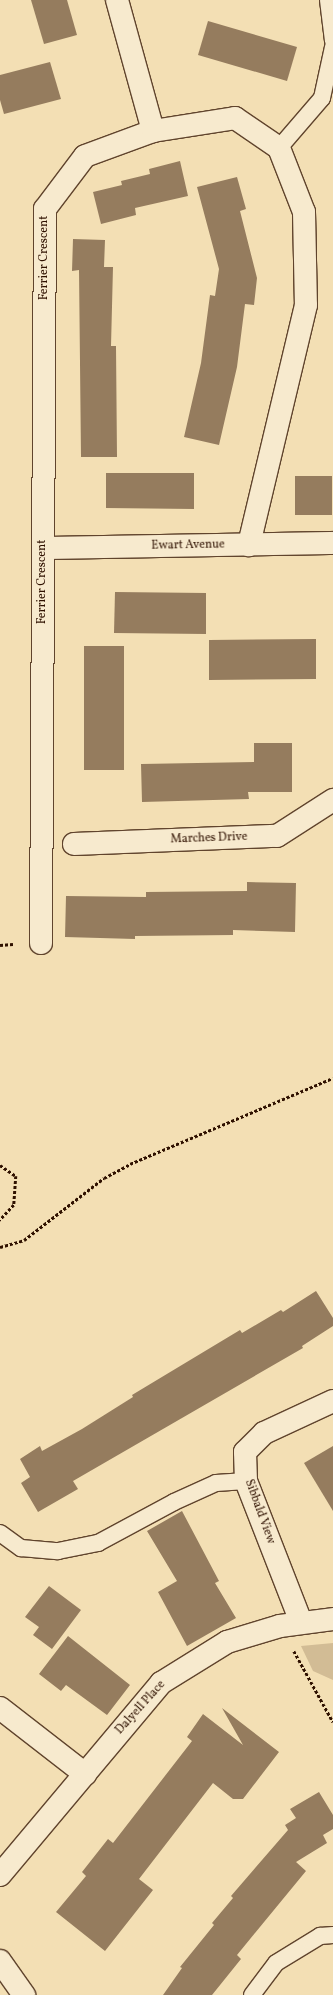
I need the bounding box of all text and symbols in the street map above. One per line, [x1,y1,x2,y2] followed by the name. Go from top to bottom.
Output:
[38,216,52,300] street label: Ferrier Crescent
[151,538,225,554] street label: Ewart Avenue
[36,540,50,624] street label: Ferrier Crescent
[170,830,248,848] street label: Marches Drive
[241,1478,277,1546] street label: Sibbald View
[113,1678,169,1738] street label: Dalyell Place

